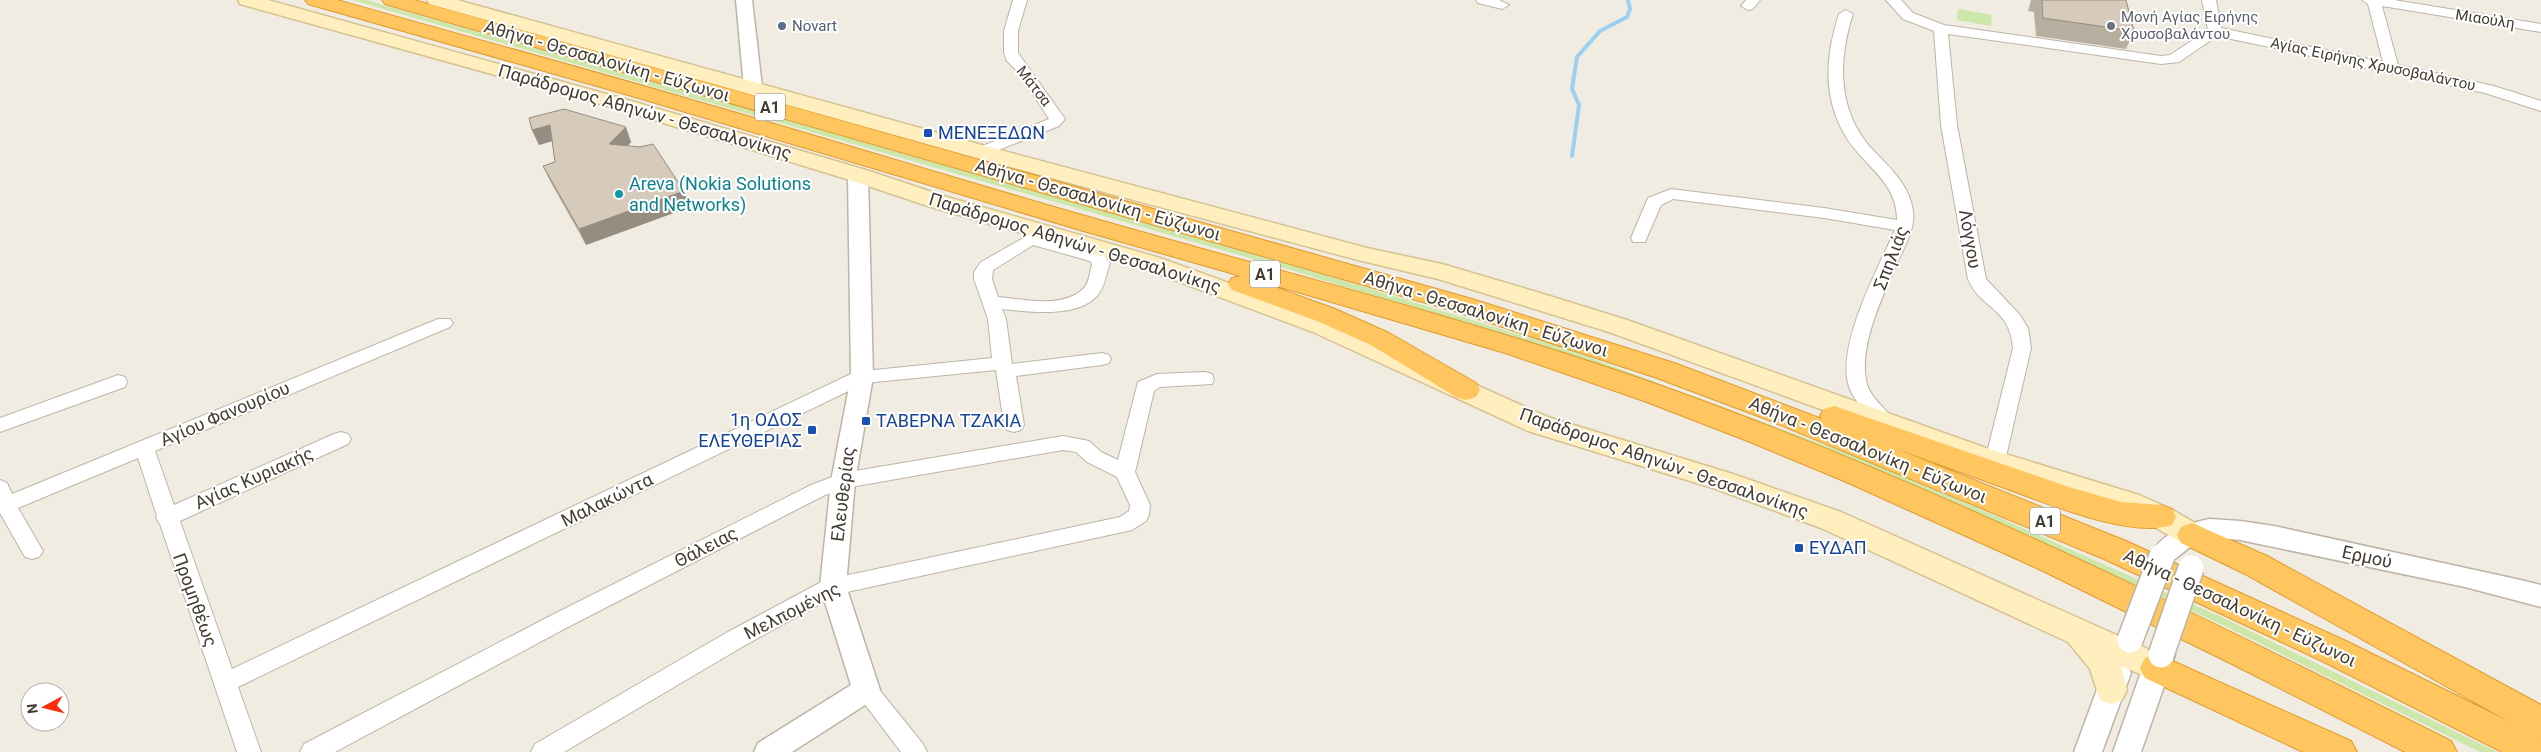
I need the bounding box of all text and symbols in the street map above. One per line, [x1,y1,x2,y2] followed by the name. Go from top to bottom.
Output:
[2454,5,2516,33] street label: Μιαούλη
[2121,8,2258,43] place label: Μονή Αγίας Ειρήνης Χρυσοβαλάντου
[482,15,733,106] street label: Αθήνα - Θεσσαλονίκη - Εύζωνοι
[792,17,837,35] place label: Novart
[776,20,788,32] marker: Novart
[2105,20,2117,32] marker: Μονή Αγίας Ειρήνης Χρυσοβαλάντου
[2269,33,2477,95] street label: Αγίας Ειρήνης Χρυσοβαλάντου
[496,59,794,164] street label: Παράδρομος Αθηνών - Θεσσαλονίκης
[1013,62,1056,110] street label: Μάτσα
[755,94,785,120] road number: Α1
[938,122,1045,143] place label: ΜΕΝΕΞΕΔΩΝ
[922,127,934,139] marker: ΜΕΝΕΞΕΔΩΝ
[973,154,1224,245] street label: Αθήνα - Θεσσαλονίκη - Εύζωνοι
[629,173,811,216] place label: Areva (Nokia Solutions and Networks)
[613,188,625,200] marker: Areva (Nokia Solutions and Networks)
[927,188,1224,297] street label: Παράδρομος Αθηνών - Θεσσαλονίκης
[1955,208,1986,270] street label: Λόγγου
[1869,223,1912,293] street label: Σπηλιάς
[1250,260,1280,288] road number: Α1
[1361,266,1611,361] street label: Αθήνα - Θεσσαλονίκη - Εύζωνοι
[157,377,293,450] street label: Αγίου Φανουρίου
[1746,392,1990,507] street label: Αθήνα - Θεσσαλονίκη - Εύζωνοι
[1517,403,1811,522] street label: Παράδρομος Αθηνών - Θεσσαλονίκης
[698,409,802,451] place label: 1η ΟΔΟΣ ΕΛΕΥΘΕΡΙΑΣ
[876,410,1022,431] place label: ΤΑΒΕΡΝΑ ΤΖΑΚΙΑ
[860,415,872,427] marker: ΤΑΒΕΡΝΑ ΤΖΑΚΙΑ
[806,424,818,436] marker: 1η ΟΔΟΣ ΕΛΕΥΘΕΡΙΑΣ
[191,442,316,513] street label: Αγίας Κυριακής
[826,445,859,543] street label: Ελευθερίας
[558,468,657,531] street label: Μαλακώντα
[2030,508,2060,534] road number: Α1
[671,522,741,571] street label: Θάλειας
[1809,537,1867,558] place label: ΕΥΔΑΠ
[2340,541,2394,572] street label: Ερμού
[1793,542,1805,554] marker: ΕΥΔΑΠ
[2120,544,2360,671] street label: Αθήνα - Θεσσαλονίκη - Εύζωνοι
[169,550,222,650] street label: Προμηθέως
[740,577,843,644] street label: Μελπομένης
[20,682,70,732] north arrow
[24,703,41,714] text: N

